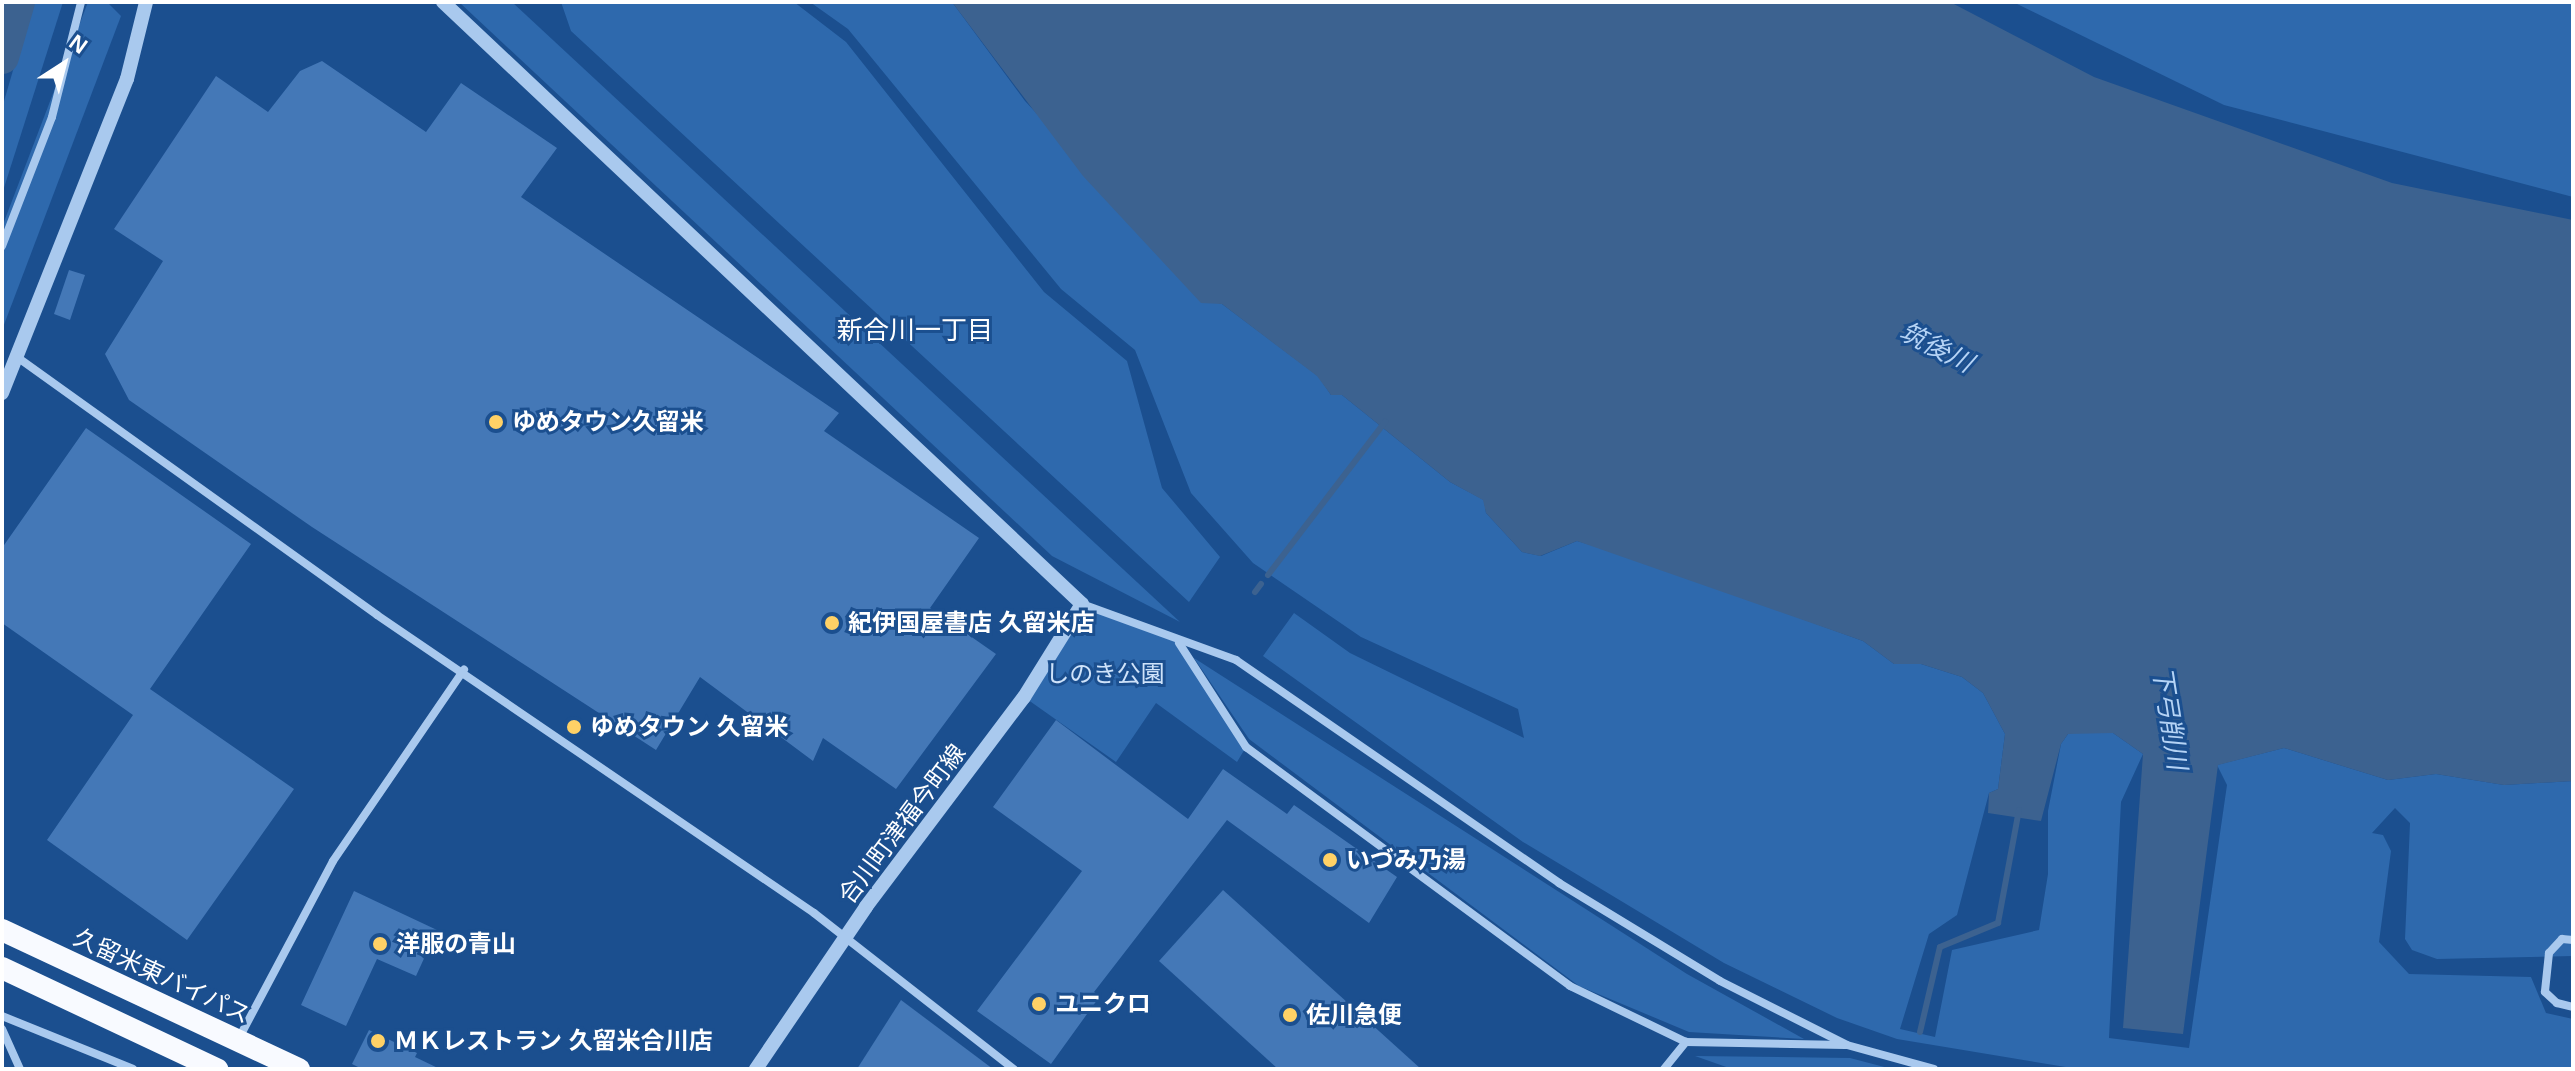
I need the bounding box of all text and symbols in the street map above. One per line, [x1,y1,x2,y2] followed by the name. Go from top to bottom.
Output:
[24,24,104,104] north arrow
[65,29,92,59] text: N
[837,315,993,347] district label: 新合川一丁目
[1894,316,1978,380] water label: 筑後川
[512,408,704,436] place label: ゆめタウン久留米
[487,413,505,431] marker: ゆめタウン久留米
[848,609,1095,637] place label: 紀伊国屋書店 久留米店
[823,614,841,632] marker: 紀伊国屋書店 久留米店
[1045,660,1165,688] park label: しのき公園
[2145,664,2193,772] water label: 下弓削川
[590,713,789,741] place label: ゆめタウン 久留米
[565,718,583,736] marker: ゆめタウン 久留米
[833,739,971,909] street label: 合川町津福今町線
[1346,846,1466,874] place label: いづみ乃湯
[1321,851,1339,869] marker: いづみ乃湯
[69,922,255,1030] street label: 久留米東バイパス
[396,930,516,958] place label: 洋服の青山
[371,935,389,953] marker: 洋服の青山
[1055,990,1151,1018] place label: ユニクロ
[1030,995,1048,1013] marker: ユニクロ
[1306,1001,1402,1029] place label: 佐川急便
[1281,1006,1299,1024] marker: 佐川急便
[394,1027,713,1055] place label: ＭＫレストラン 久留米合川店
[369,1032,387,1050] marker: ＭＫレストラン 久留米合川店

